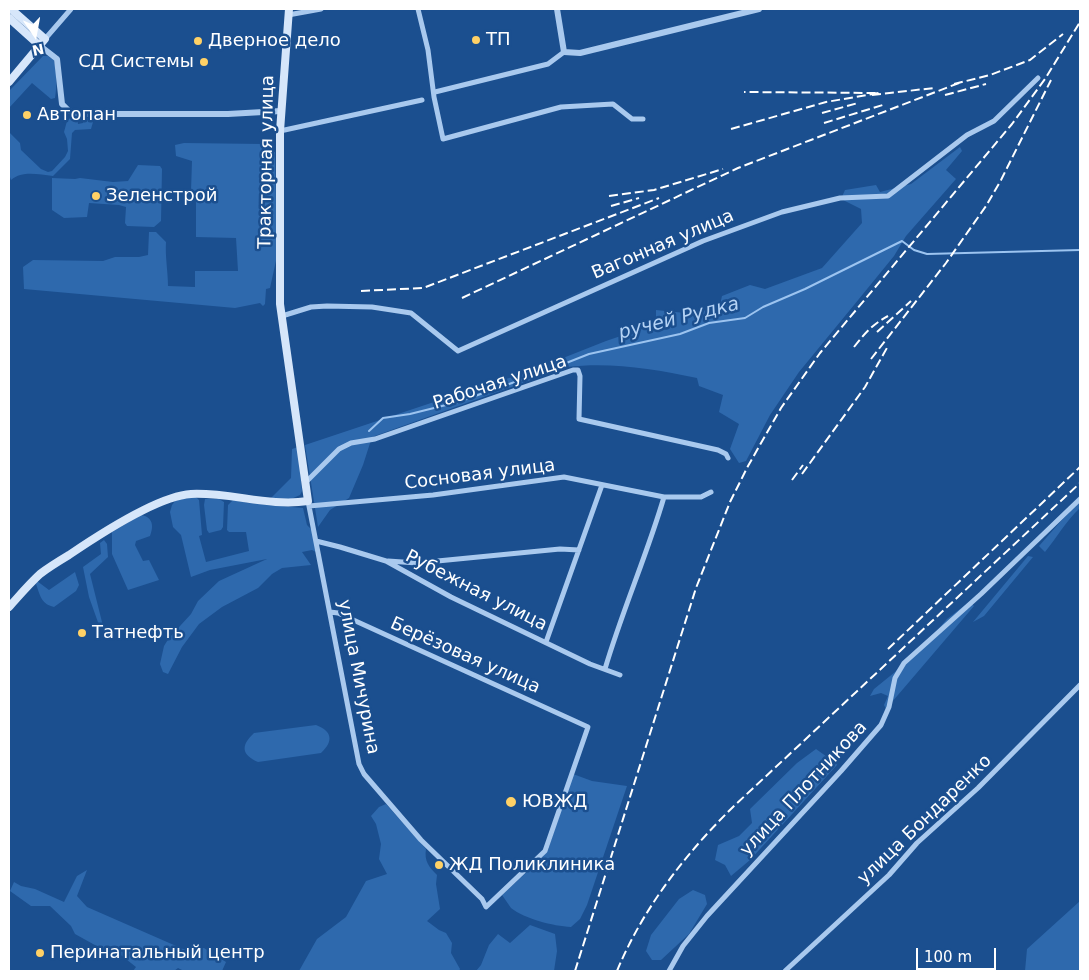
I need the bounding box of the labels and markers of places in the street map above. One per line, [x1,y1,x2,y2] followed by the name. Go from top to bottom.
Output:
[486,29,511,51] place label: ТП
[208,30,341,52] place label: Дверное дело
[470,34,482,46] marker: ТП
[192,35,204,47] marker: Дверное дело
[78,51,194,73] place label: СД Системы
[198,56,210,68] marker: СД Системы
[37,104,116,126] place label: Автопан
[21,109,33,121] marker: Автопан
[106,185,217,207] place label: Зеленстрой
[90,190,102,202] marker: Зеленстрой
[92,622,184,644] place label: Татнефть
[76,627,88,639] marker: Татнефть
[522,791,587,813] place label: ЮВЖД
[504,795,518,809] marker: ЮВЖД
[449,854,615,876] place label: ЖД Поликлиника
[433,859,445,871] marker: ЖД Поликлиника
[50,942,265,964] place label: Перинатальный центр
[34,947,46,959] marker: Перинатальный центр

